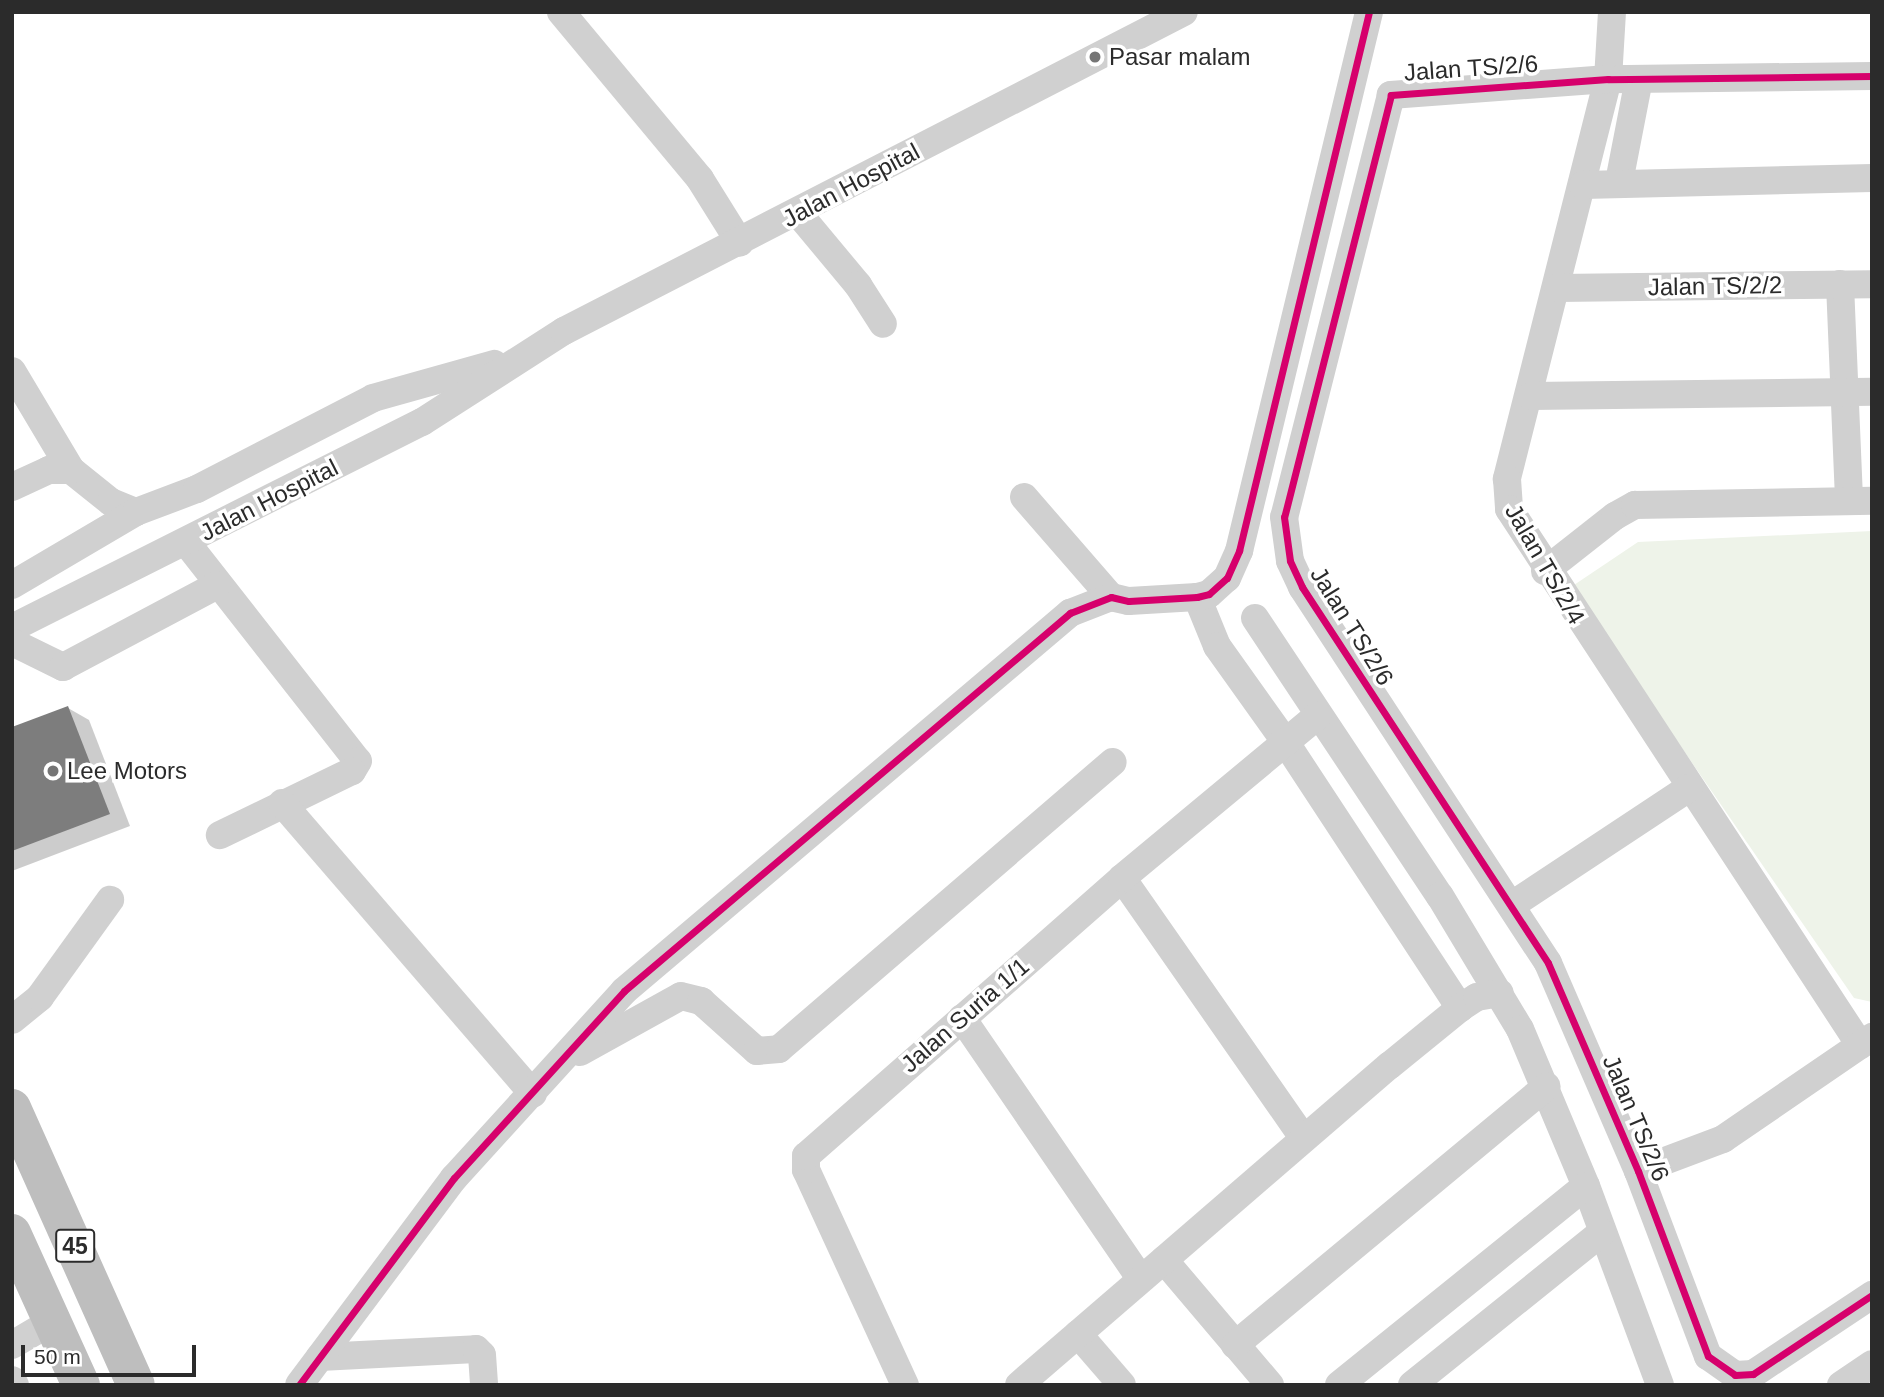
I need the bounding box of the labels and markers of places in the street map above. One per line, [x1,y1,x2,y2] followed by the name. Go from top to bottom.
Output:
[1109,43,1250,71] place label: Pasar malam
[1087,49,1103,65] marker: Pasar malam
[67,757,187,785] place label: Lee Motors
[45,763,61,779] marker: Lee Motors

